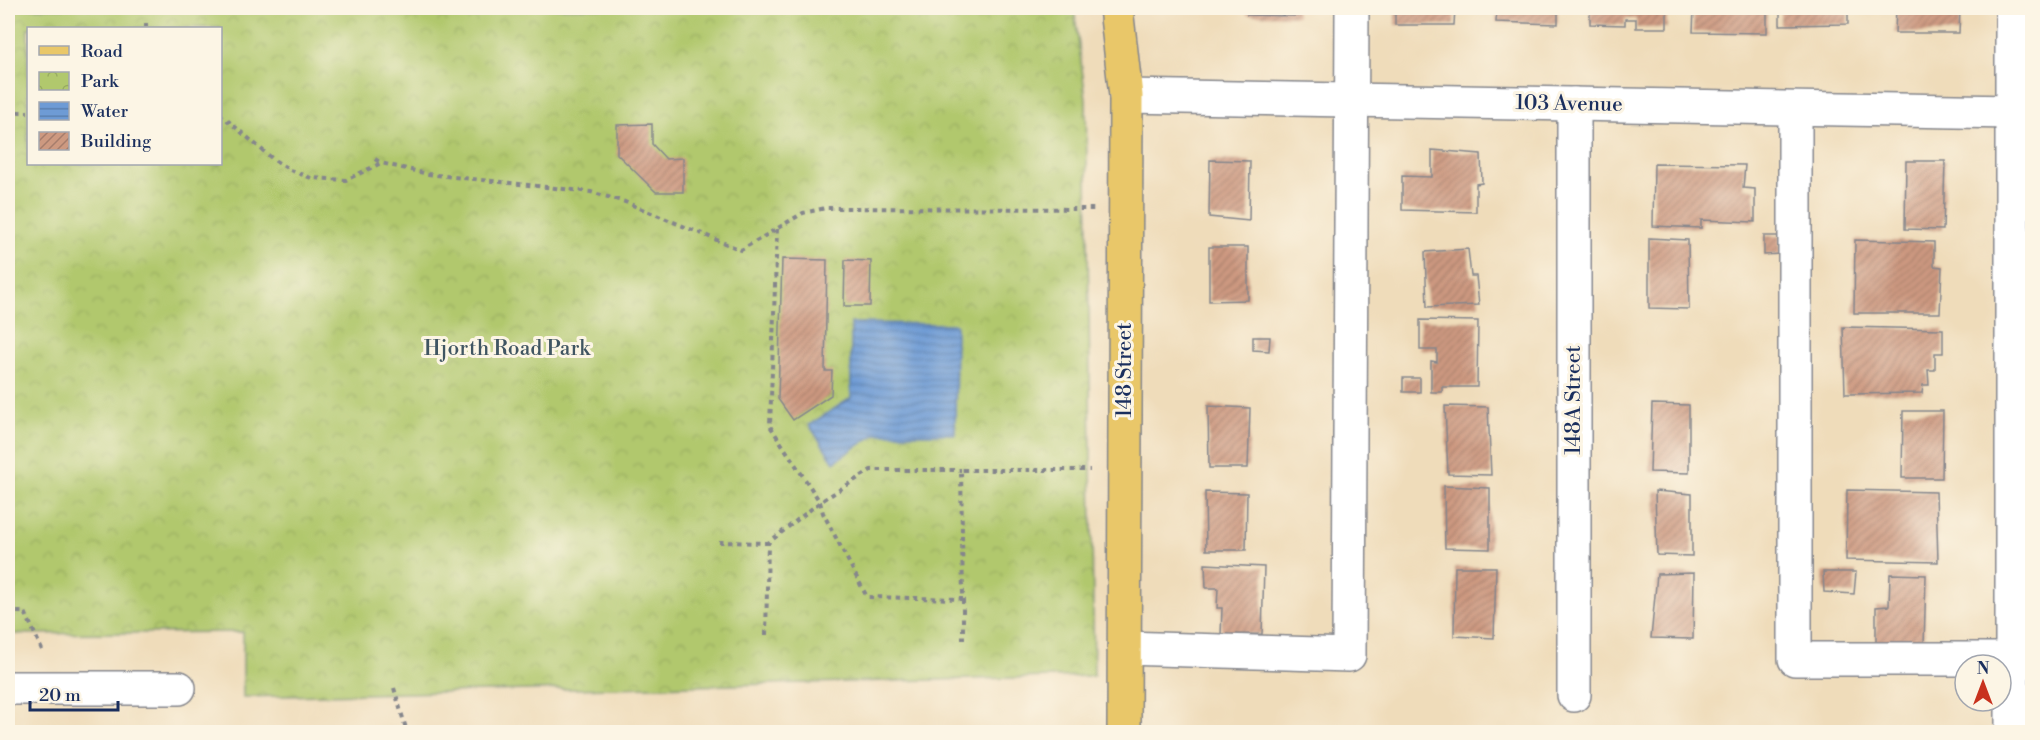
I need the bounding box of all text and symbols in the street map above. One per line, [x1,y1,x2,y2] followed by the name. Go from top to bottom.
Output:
[27,27,222,165] legend
[81,40,124,63] text: Road
[81,70,120,93] text: Park
[1515,90,1623,118] street label: 103 Avenue
[80,100,129,123] text: Water
[80,130,152,153] text: Building
[1112,322,1138,417] street label: 148 Street
[424,336,591,362] park label: Hjorth Road Park
[1561,345,1587,455] street label: 148A Street
[1953,653,2013,713] north arrow
[1977,659,1990,679] text: N
[30,674,118,712] scale bar
[39,684,81,707] text: 20 m

